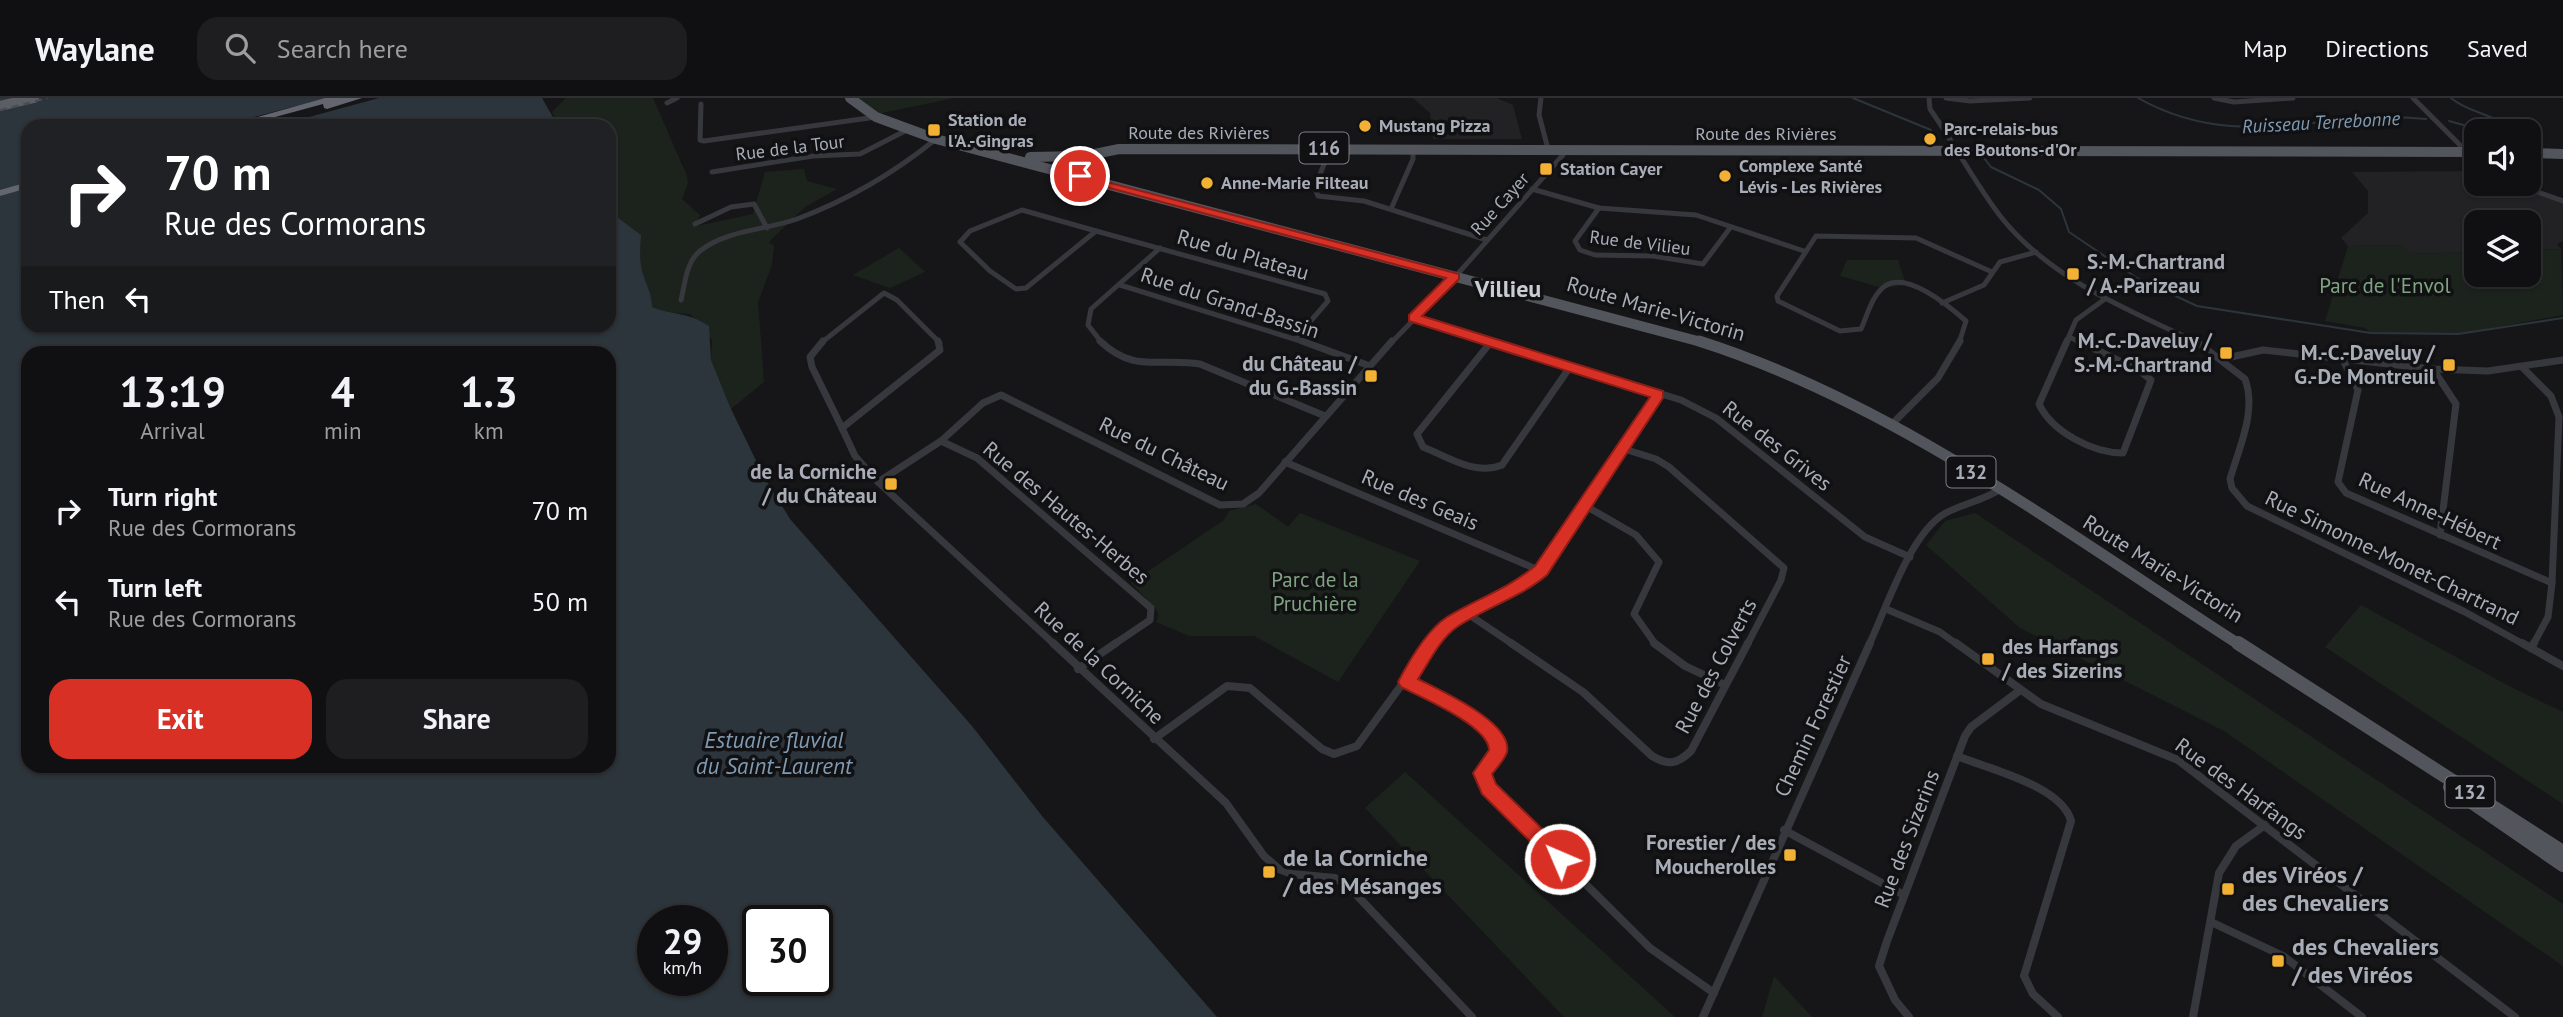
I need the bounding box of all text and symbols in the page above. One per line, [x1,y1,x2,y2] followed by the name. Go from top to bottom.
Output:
[197,17,687,80] search box
[35,27,155,70] text: Waylane
[221,29,259,67] icon: search
[277,32,408,65] text: Search here
[2243,33,2287,64] text: Map
[2325,33,2429,64] text: Directions
[2467,33,2528,64] text: Saved
[2241,106,2401,138] water label: Ruisseau Terrebonne
[948,108,1034,152] place label: Station de l'A.-Gingras
[1379,114,1491,137] place label: Mustang Pizza
[1944,117,2077,161] place label: Parc-relais-bus des Boutons-d'Or
[1357,118,1373,134] marker: Mustang Pizza
[2464,119,2541,287] map controls
[2464,119,2541,196] button: sound
[1128,121,1270,144] street label: Route des Rivières
[926,122,942,138] marker: Station de l'A.-Gingras
[1695,122,1837,145] street label: Route des Rivières
[734,129,846,166] street label: Rue de la Tour
[1922,131,1938,147] marker: Parc-relais-bus des Boutons-d'Or
[1300,132,1348,164] road number: 116
[164,140,271,204] text: 70 m
[1050,146,1110,206] pin
[49,147,140,238] icon: right
[1739,154,1883,198] place label: Complexe Santé Lévis - Les Rivières
[1061,157,1099,195] icon: arrive
[1560,157,1663,180] place label: Station Cayer
[1538,161,1554,177] marker: Station Cayer
[1465,168,1534,240] street label: Rue Cayer
[1717,168,1733,184] marker: Complexe Santé Lévis - Les Rivières
[1221,171,1369,194] place label: Anne-Marie Filteau
[1199,175,1215,191] marker: Anne-Marie Filteau
[164,202,426,244] text: Rue des Cormorans
[2464,210,2541,287] button: layers
[1174,223,1312,286] street label: Rue du Plateau
[1588,225,1692,260] street label: Rue de Vilieu
[2086,248,2225,299] place label: S.-M.-Chartrand / A.-Parizeau
[1137,261,1323,344] street label: Rue du Grand-Bassin
[2065,266,2081,282] marker: S.-M.-Chartrand / A.-Parizeau
[1564,270,1748,347] street label: Route Marie-Victorin
[2319,272,2451,299] park label: Parc de l'Envol
[1474,273,1541,304] district label: Villieu
[119,280,157,318] icon: left
[49,283,105,316] text: Then
[2074,327,2213,378] place label: M.-C.-Daveluy / S.-M.-Chartrand
[2294,339,2436,390] place label: M.-C.-Daveluy / G.-De Montreuil
[2218,345,2234,361] marker: M.-C.-Daveluy / S.-M.-Chartrand
[1242,350,1358,401] place label: du Château / du G.-Bassin
[2441,357,2457,373] marker: M.-C.-Daveluy / G.-De Montreuil
[119,364,226,419] text: 13:19
[331,364,355,419] text: 4
[460,364,518,419] text: 1.3
[1363,368,1379,384] marker: du Château / du G.-Bassin
[1717,395,1837,497] street label: Rue des Grives
[1095,410,1234,497] street label: Rue du Château
[140,416,205,445] text: Arrival
[324,416,361,445] text: min
[474,416,504,445] text: km
[978,435,1155,590] street label: Rue des Hautes-Herbes
[1946,456,1996,488] road number: 132
[750,458,877,509] place label: de la Corniche / du Château
[1358,463,1483,536] street label: Rue des Geais
[2355,466,2506,555] street label: Rue Anne-Hébert
[883,476,899,492] marker: de la Corniche / du Château
[108,480,217,513] text: Turn right
[2261,484,2524,631] street label: Rue Simonne-Monet-Chartrand
[49,492,87,530] icon: right
[532,494,588,527] text: 70 m
[2078,508,2248,629] street label: Route Marie-Victorin
[108,513,297,542] text: Rue des Cormorans
[1271,566,1359,617] park label: Parc de la Pruchière
[108,571,202,604] text: Turn left
[49,583,87,621] icon: left
[532,585,588,618] text: 50 m
[1669,594,1763,738] street label: Rue des Colverts
[1029,595,1170,730] street label: Rue de la Corniche
[108,604,297,633] text: Rue des Cormorans
[2001,633,2122,684] place label: des Harfangs / des Sizerins
[1768,651,1857,801] street label: Chemin Forestier
[1980,651,1996,667] marker: des Harfangs / des Sizerins
[49,679,312,759] button: Exit
[326,679,588,759] button: Share
[696,725,854,780] water label: Estuaire fluvial du Saint-Laurent
[2170,732,2313,846] street label: Rue des Harfangs
[1868,766,1945,912] street label: Rue des Sizerins
[2446,776,2494,807] road number: 132
[1523,822,1597,896] position arrow
[1646,829,1776,880] place label: Forestier / des Moucherolles
[1282,842,1442,901] place label: de la Corniche / des Mésanges
[1782,847,1798,863] marker: Forestier / des Moucherolles
[2242,859,2389,918] place label: des Viréos / des Chevaliers
[1261,864,1277,880] marker: de la Corniche / des Mésanges
[2220,881,2236,897] marker: des Viréos / des Chevaliers
[742,905,833,996] speed limit sign: 30
[663,918,702,964] text: 29
[2291,931,2439,990] place label: des Chevaliers / des Viréos
[2270,953,2286,969] marker: des Chevaliers / des Viréos
[663,956,702,979] text: km/h

